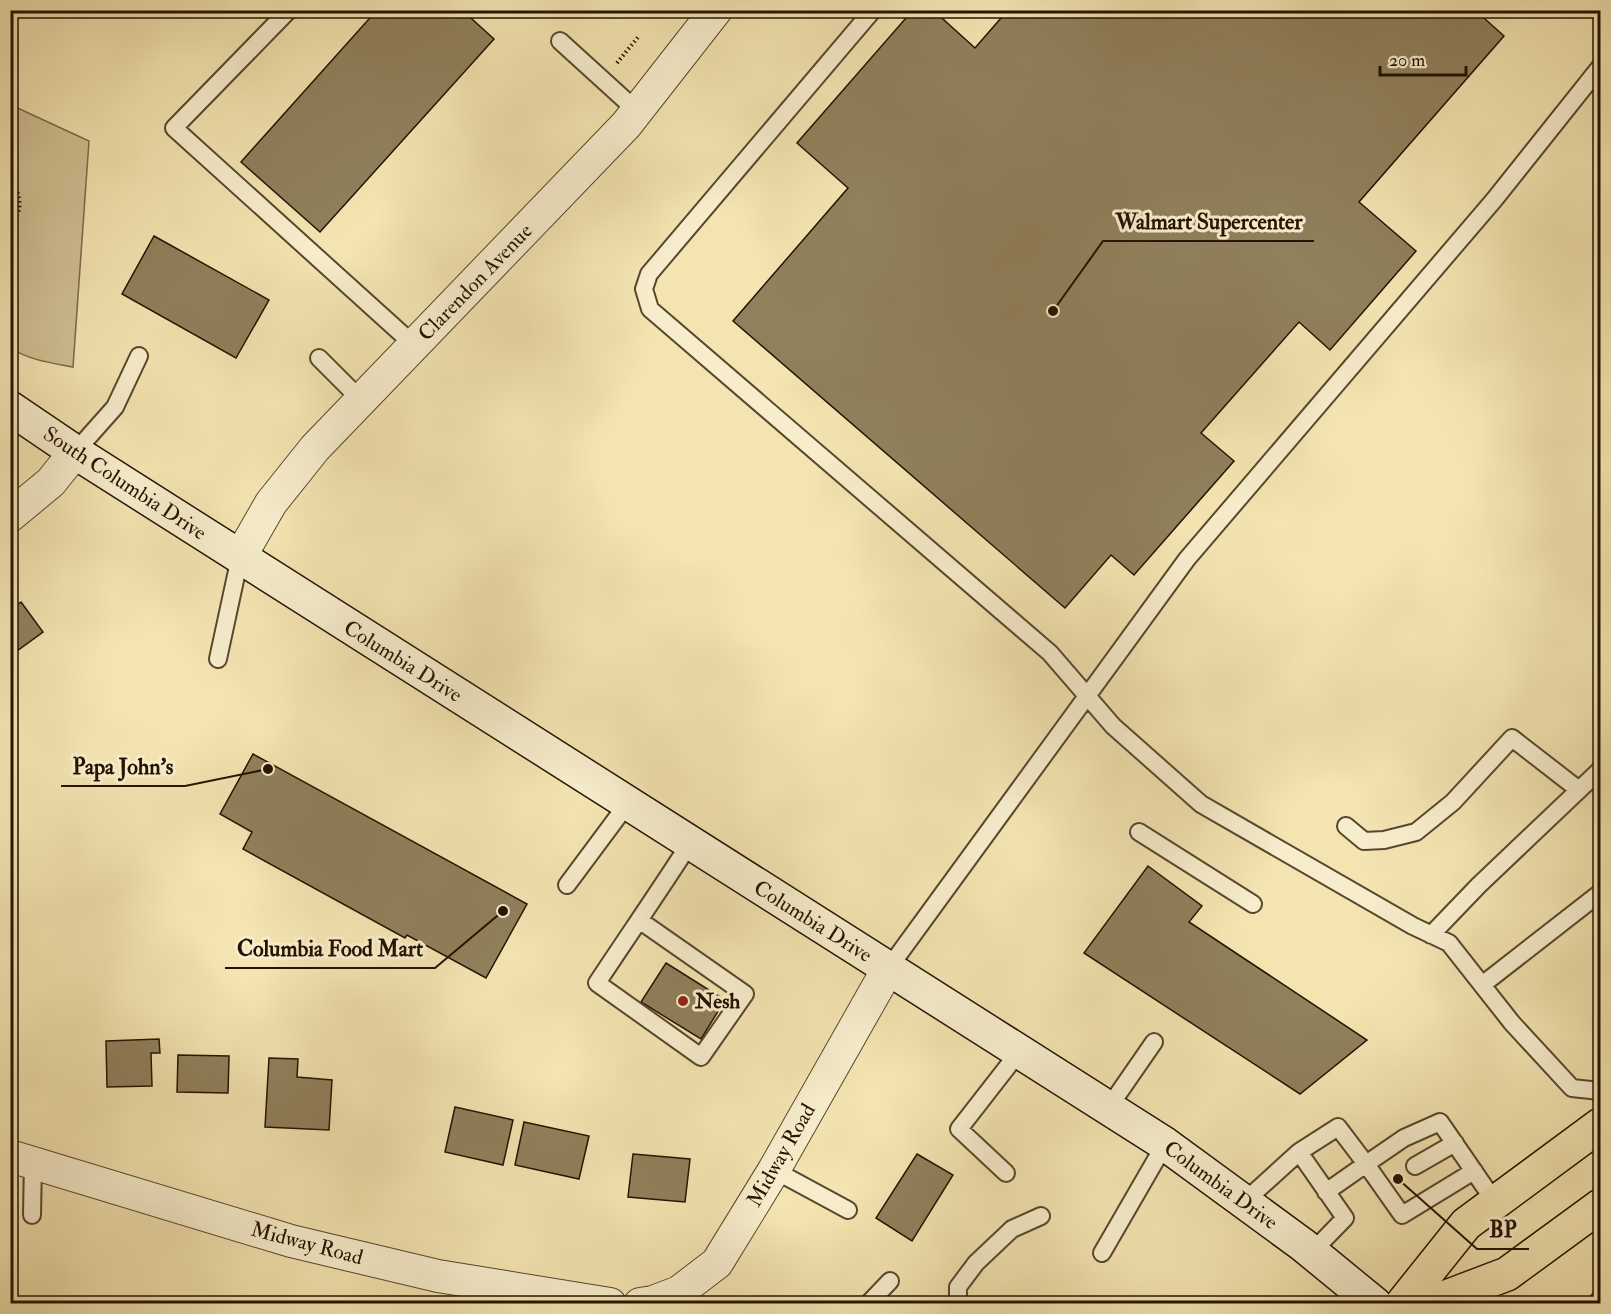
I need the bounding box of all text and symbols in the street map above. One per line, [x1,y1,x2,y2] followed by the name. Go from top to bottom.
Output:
[1380,39,1466,77] scale bar
[1389,49,1425,72] text: 20 m
[1103,201,1314,241] callout: Walmart Supercenter
[1115,208,1303,237] text: Walmart Supercenter
[412,218,538,347] street label: Clarendon Avenue
[38,420,212,546] street label: South Columbia Drive
[338,614,467,709] street label: Columbia Drive
[61,746,185,786] callout: Papa John's
[73,753,174,782] text: Papa John's
[748,874,877,969] street label: Columbia Drive
[225,928,435,968] callout: Columbia Food Mart
[237,935,424,963] text: Columbia Food Mart
[694,988,740,1015] place label: Nesh
[676,994,690,1008] marker: Nesh
[741,1098,822,1212] street label: Midway Road
[1158,1135,1283,1236] street label: Columbia Drive
[1477,1209,1529,1249] callout: BP
[248,1216,367,1272] street label: Midway Road
[1489,1216,1517,1244] text: BP

